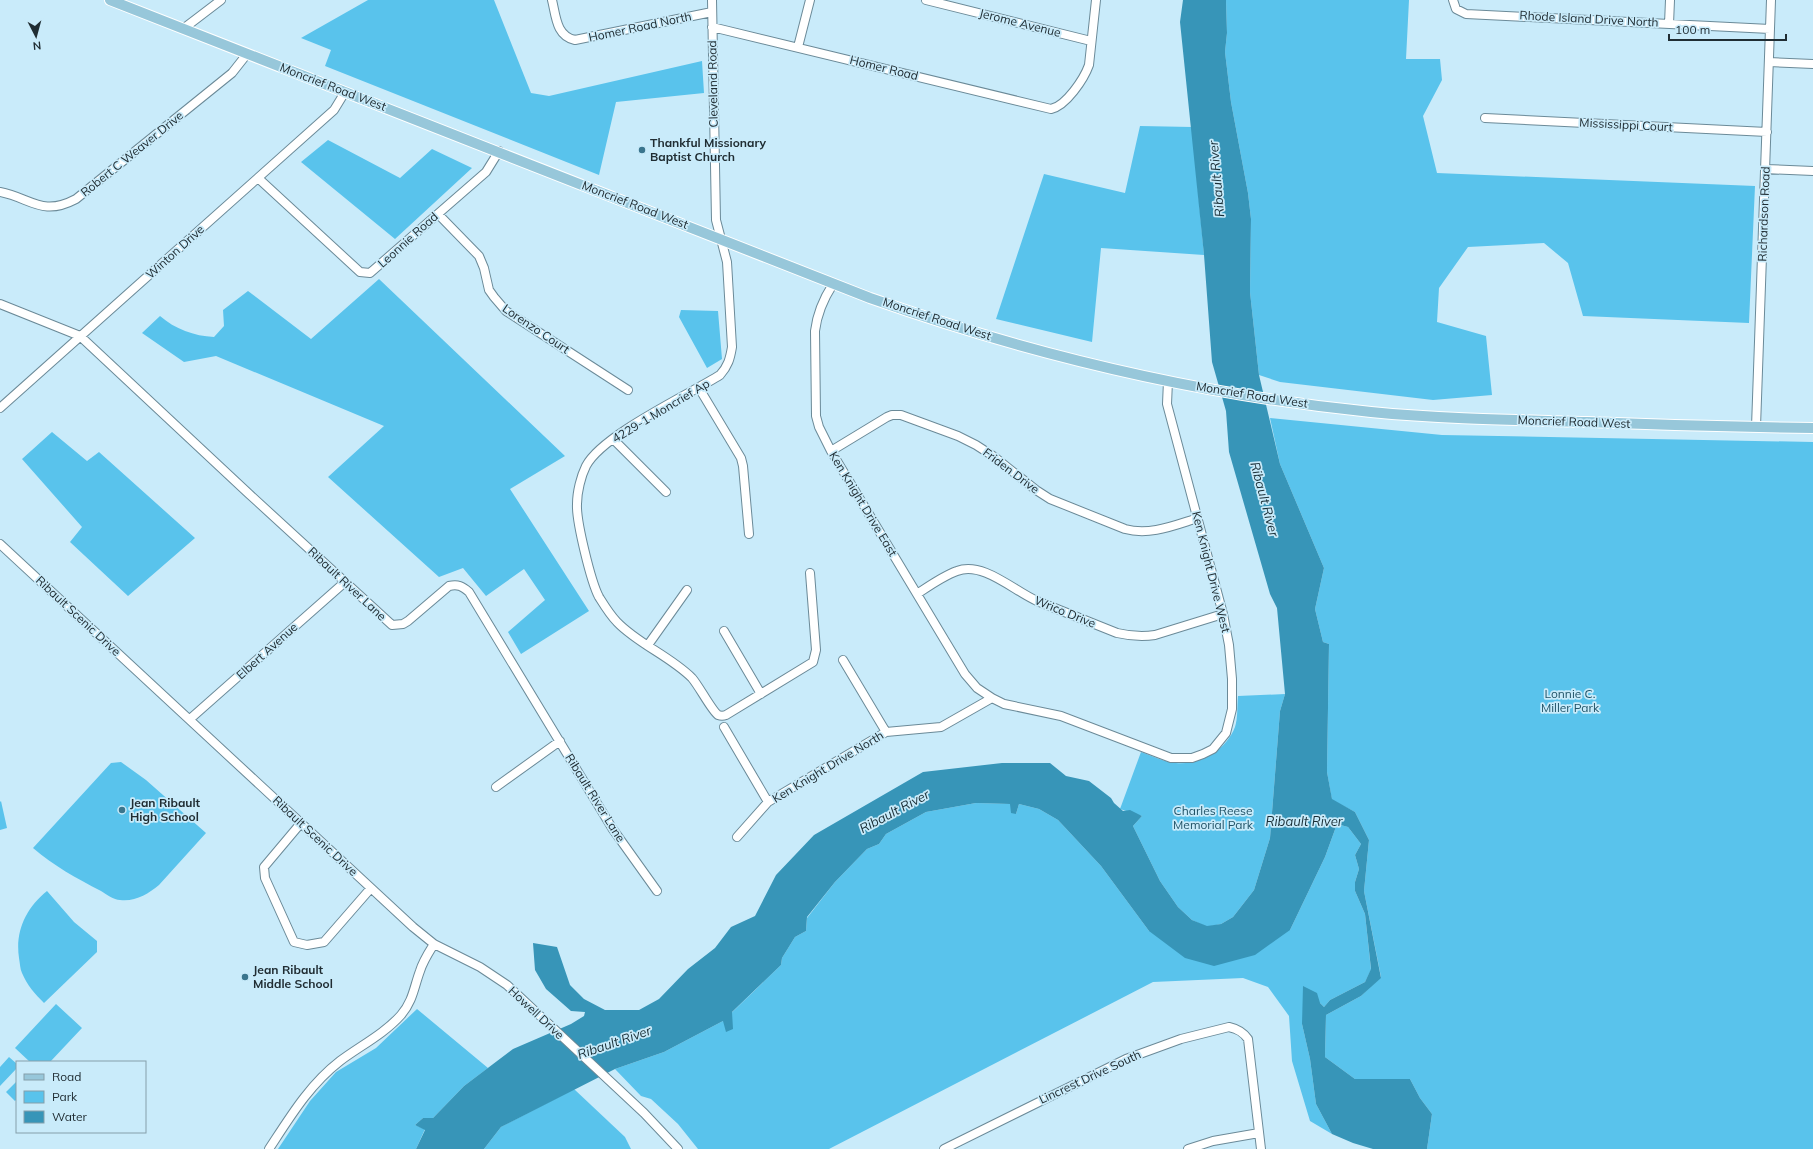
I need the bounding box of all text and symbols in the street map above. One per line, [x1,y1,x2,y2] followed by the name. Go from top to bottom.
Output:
[978,5,1062,40] street label: Jerome Avenue
[1519,7,1659,30] street label: Rhode Island Drive North
[587,8,693,45] street label: Homer Road North
[16,16,56,56] north arrow
[1669,16,1786,42] scale bar
[1675,22,1710,37] text: 100 m
[32,39,42,53] text: N
[704,40,721,128] street label: Cleveland Road
[848,52,920,83] street label: Homer Road
[278,59,389,114] street label: Moncrief Road West
[77,108,186,200] street label: Robert C Weaver Drive
[1579,115,1673,134] street label: Mississippi Court
[650,135,767,164] place label: Thankful Missionary Baptist Church
[1205,139,1227,218] water label: Ribault River
[637,145,647,155] marker: Thankful Missionary Baptist Church
[1754,166,1773,262] street label: Richardson Road
[580,177,691,232] street label: Moncrief Road West
[374,209,441,271] street label: Leonnie Road
[142,222,207,282] street label: Winton Drive
[881,294,993,343] street label: Moncrief Road West
[500,301,573,357] street label: Lorenzo Court
[609,375,712,446] street label: 4229-1 Moncrief Ap
[1195,378,1309,411] street label: Moncrief Road West
[1517,412,1631,431] street label: Moncrief Road West
[980,445,1042,497] street label: Friden Drive
[826,449,901,559] street label: Ken Knight Drive East
[1247,460,1283,539] water label: Ribault River
[1189,510,1234,634] street label: Ken Knight Drive West
[305,544,390,624] street label: Ribault River Lane
[33,572,124,659] street label: Ribault Scenic Drive
[1032,592,1098,631] street label: Wrico Drive
[233,619,300,682] street label: Elbert Avenue
[1541,686,1600,715] park label: Lonnie C. Miller Park
[769,727,886,806] street label: Ken Knight Drive North
[562,751,629,845] street label: Ribault River Lane
[856,785,933,836] water label: Ribault River
[270,792,361,879] street label: Ribault Scenic Drive
[130,795,201,824] place label: Jean Ribault High School
[1173,803,1254,832] park label: Charles Reese Memorial Park
[117,805,127,815] marker: Jean Ribault High School
[1266,813,1344,829] water label: Ribault River
[253,962,333,991] place label: Jean Ribault Middle School
[240,972,250,982] marker: Jean Ribault Middle School
[505,983,567,1042] street label: Howell Drive
[575,1021,654,1062] water label: Ribault River
[1036,1046,1143,1107] street label: Lincrest Drive South
[16,1061,146,1133] legend
[52,1069,81,1084] text: Road
[52,1089,78,1104] text: Park
[52,1109,88,1124] text: Water

